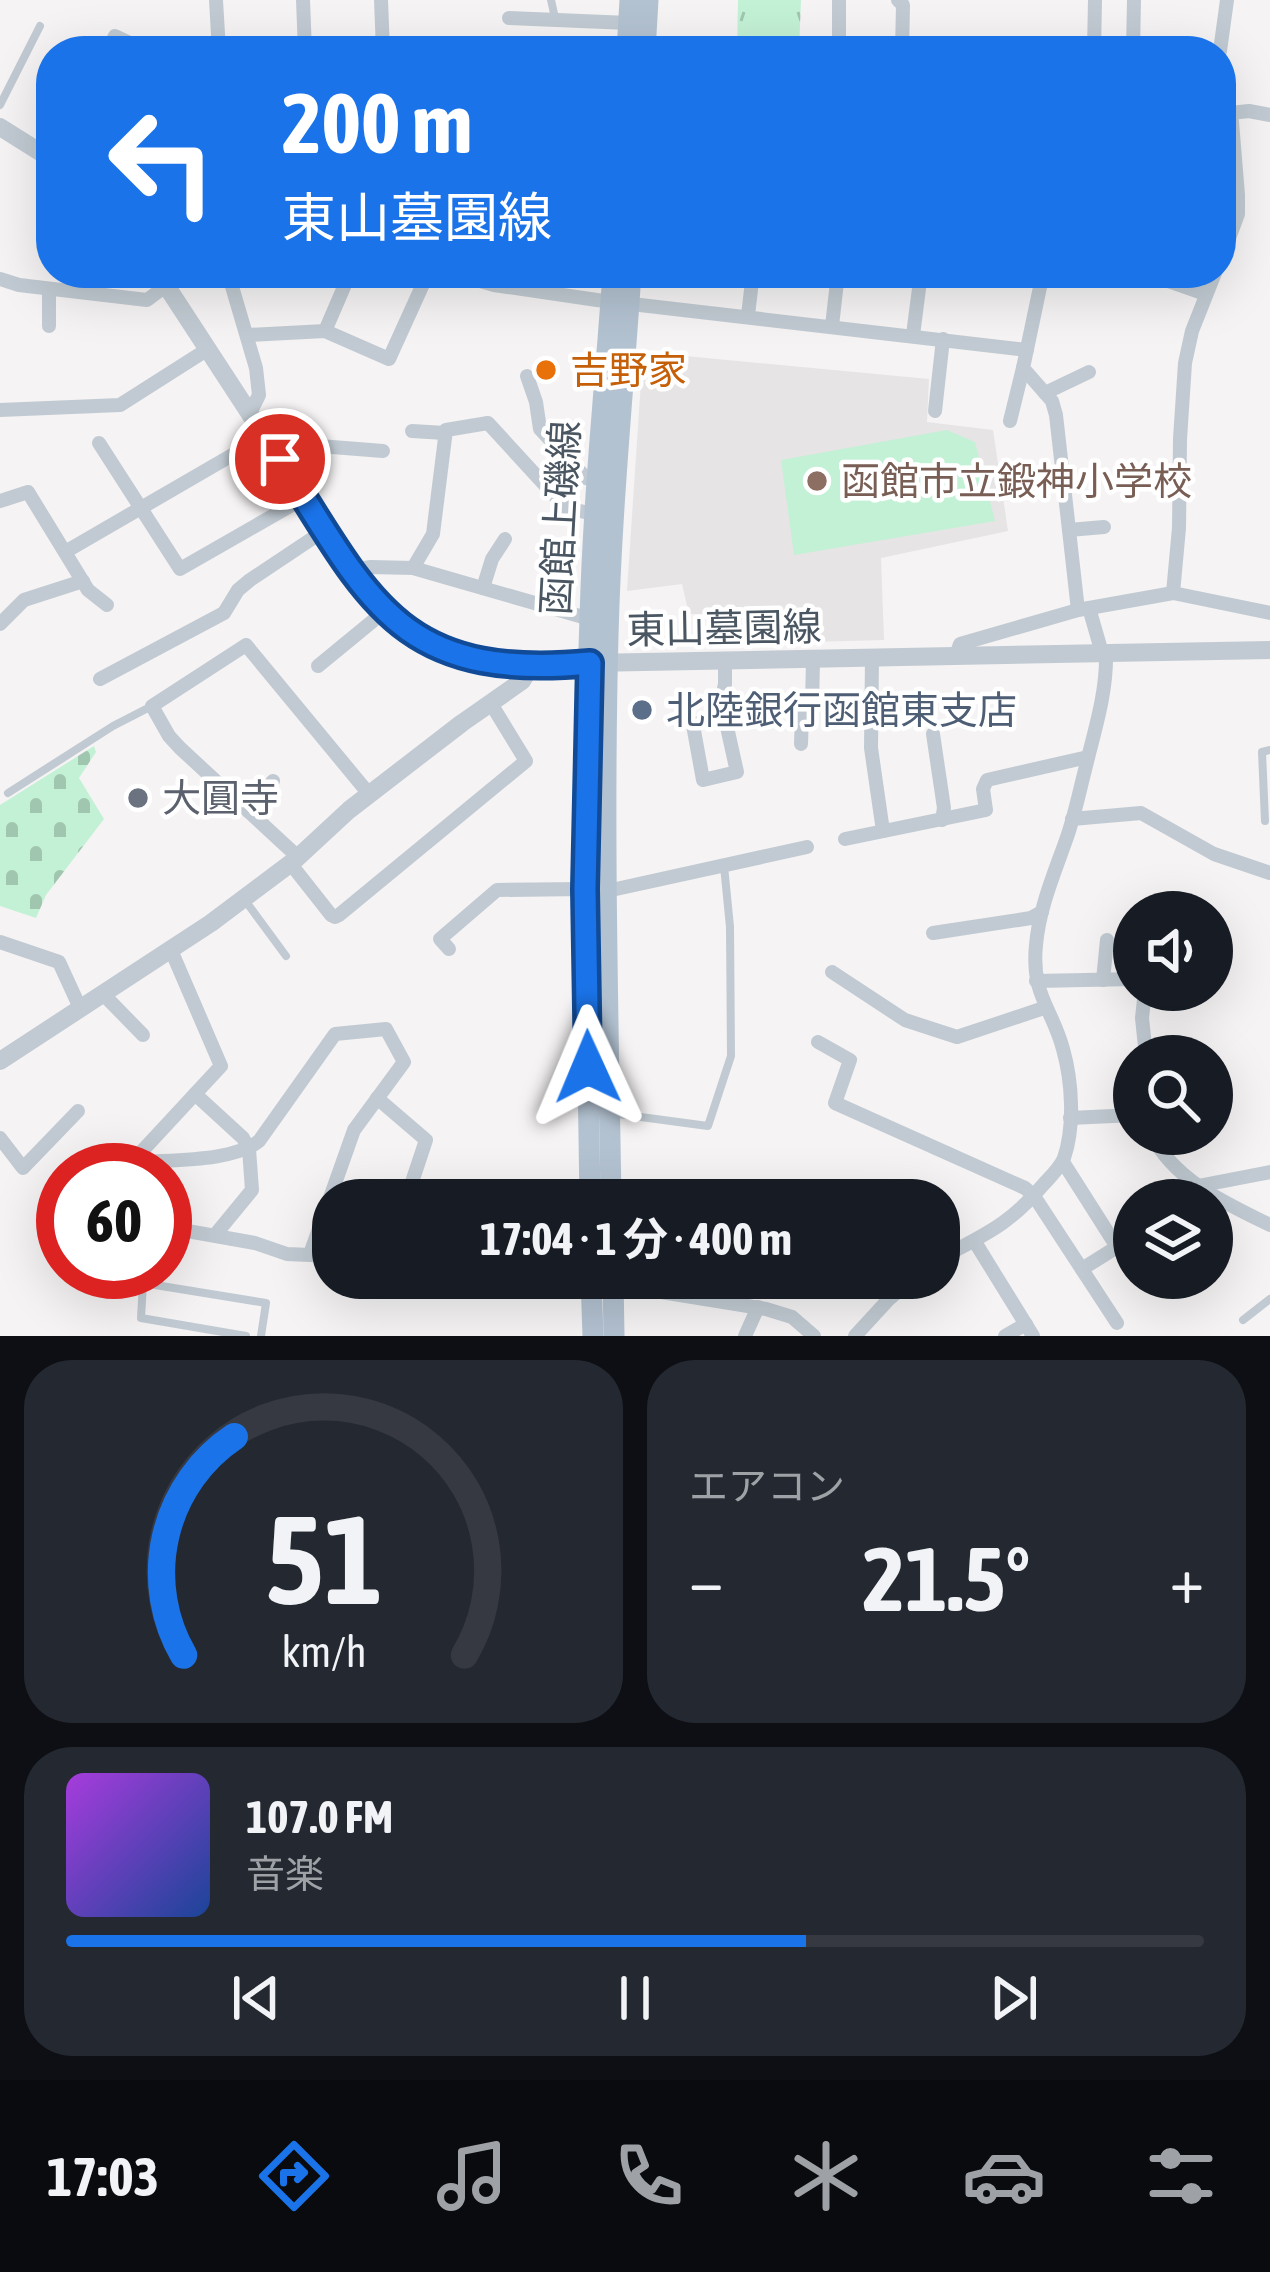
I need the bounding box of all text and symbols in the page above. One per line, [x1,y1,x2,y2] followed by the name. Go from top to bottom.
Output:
[282,75,472,171] text: 200 m
[84,84,240,240] icon: left
[282,187,552,248] text: 東山墓園線
[570,348,687,392] place label: 吉野家
[533,357,559,383] marker: 吉野家
[229,408,331,510] pin
[533,419,587,617] street label: 函館上磯線
[247,426,313,492] icon: arrive
[841,459,1192,503] place label: 函館市立鍛神小学校
[804,468,830,494] marker: 函館市立鍛神小学校
[626,604,822,652] street label: 東山墓園線
[666,688,1017,732] place label: 北陸銀行函館東支店
[629,697,655,723] marker: 北陸銀行函館東支店
[162,776,279,820] place label: 大圓寺
[125,785,151,811] marker: 大圓寺
[1113,891,1233,1299] map controls
[1113,891,1233,1011] button: sound
[525,1004,651,1130] position arrow
[1113,1035,1233,1155] button: search
[36,1143,192,1299] speed limit sign: 60
[1113,1179,1233,1299] button: layers
[480,1213,792,1265] text: 17:04 · 1 分 · 400 m
[689,1464,845,1508] text: エアコン
[265,1487,382,1630] text: 51
[863,1527,1030,1630] text: 21.5°
[689,1541,723,1617] text: −
[1170,1541,1204,1617] text: +
[281,1626,366,1675] text: km/h
[246,1791,393,1843] text: 107.0 FM
[246,1852,324,1896] text: 音楽
[223,1965,289,2031] icon: previous
[602,1965,668,2031] icon: pause
[981,1965,1047,2031] icon: next
[252,2134,336,2218] icon: directions
[430,2134,514,2218] icon: music
[607,2134,691,2218] icon: phone
[784,2134,868,2218] icon: climate
[962,2134,1046,2218] icon: car
[1139,2134,1223,2218] icon: filters
[47,2146,159,2207] text: 17:03

